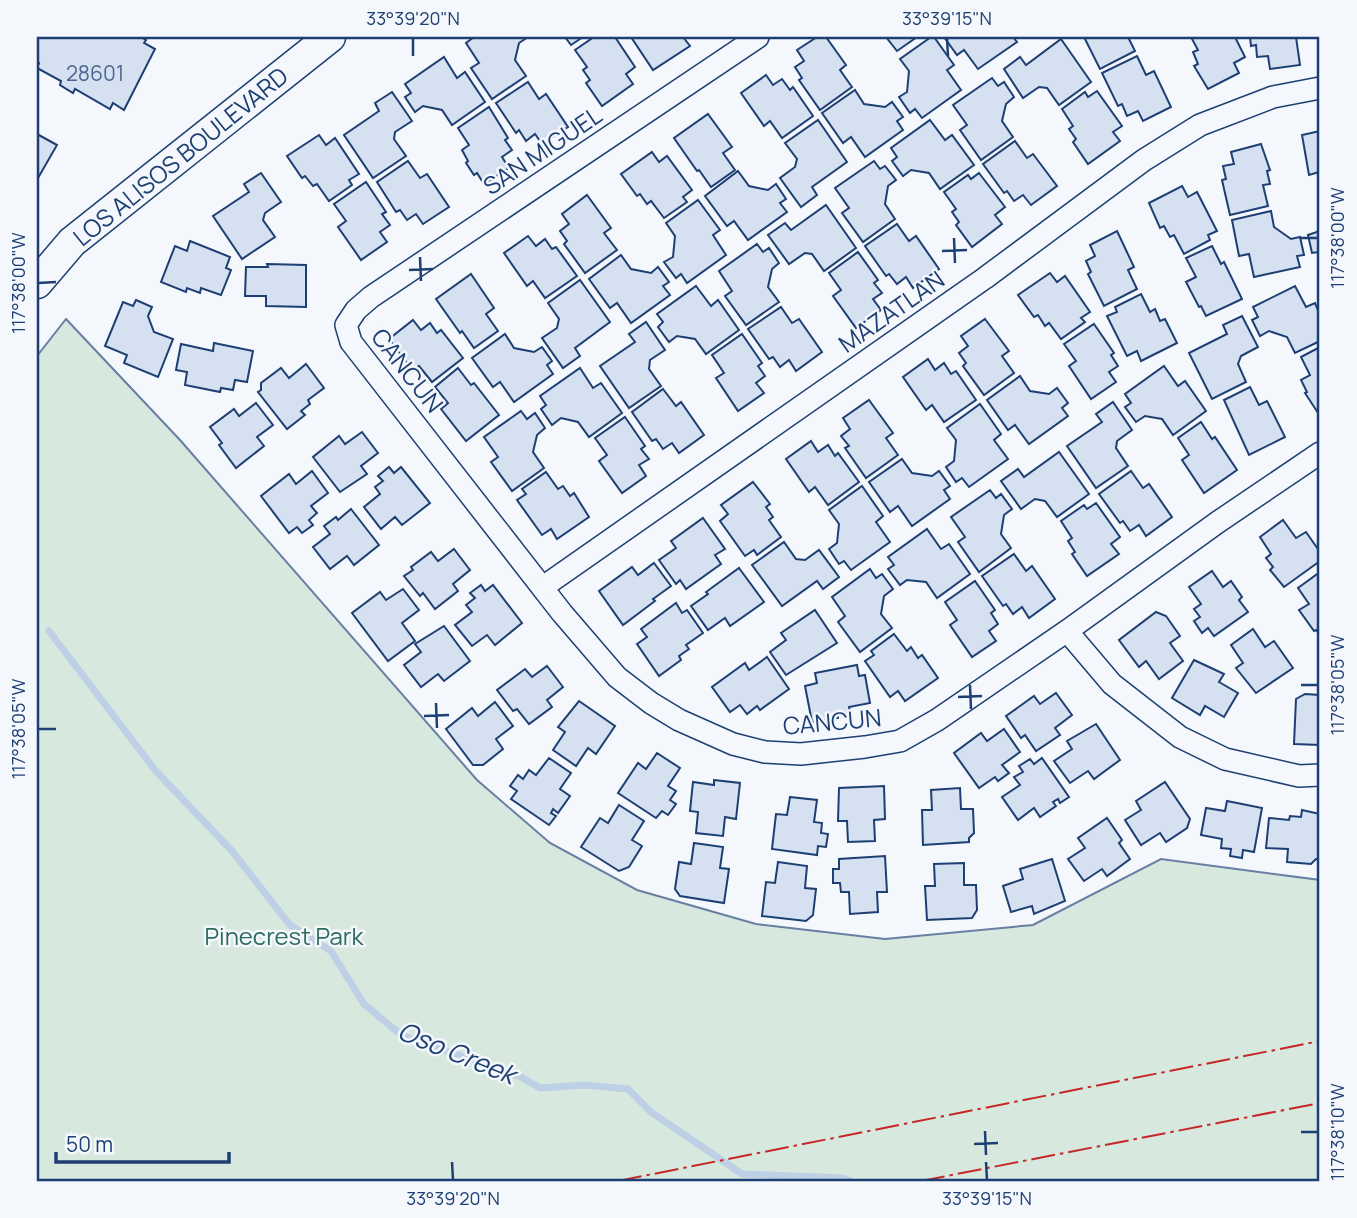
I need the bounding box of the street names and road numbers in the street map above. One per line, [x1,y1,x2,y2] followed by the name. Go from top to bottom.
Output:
[66,59,294,253] street label: LOS ALISOS BOULEVARD
[476,98,608,202] street label: SAN MIGUEL
[832,262,950,360] street label: MAZATLAN
[365,321,451,419] street label: CANCUN
[781,700,883,742] street label: CANCUN

